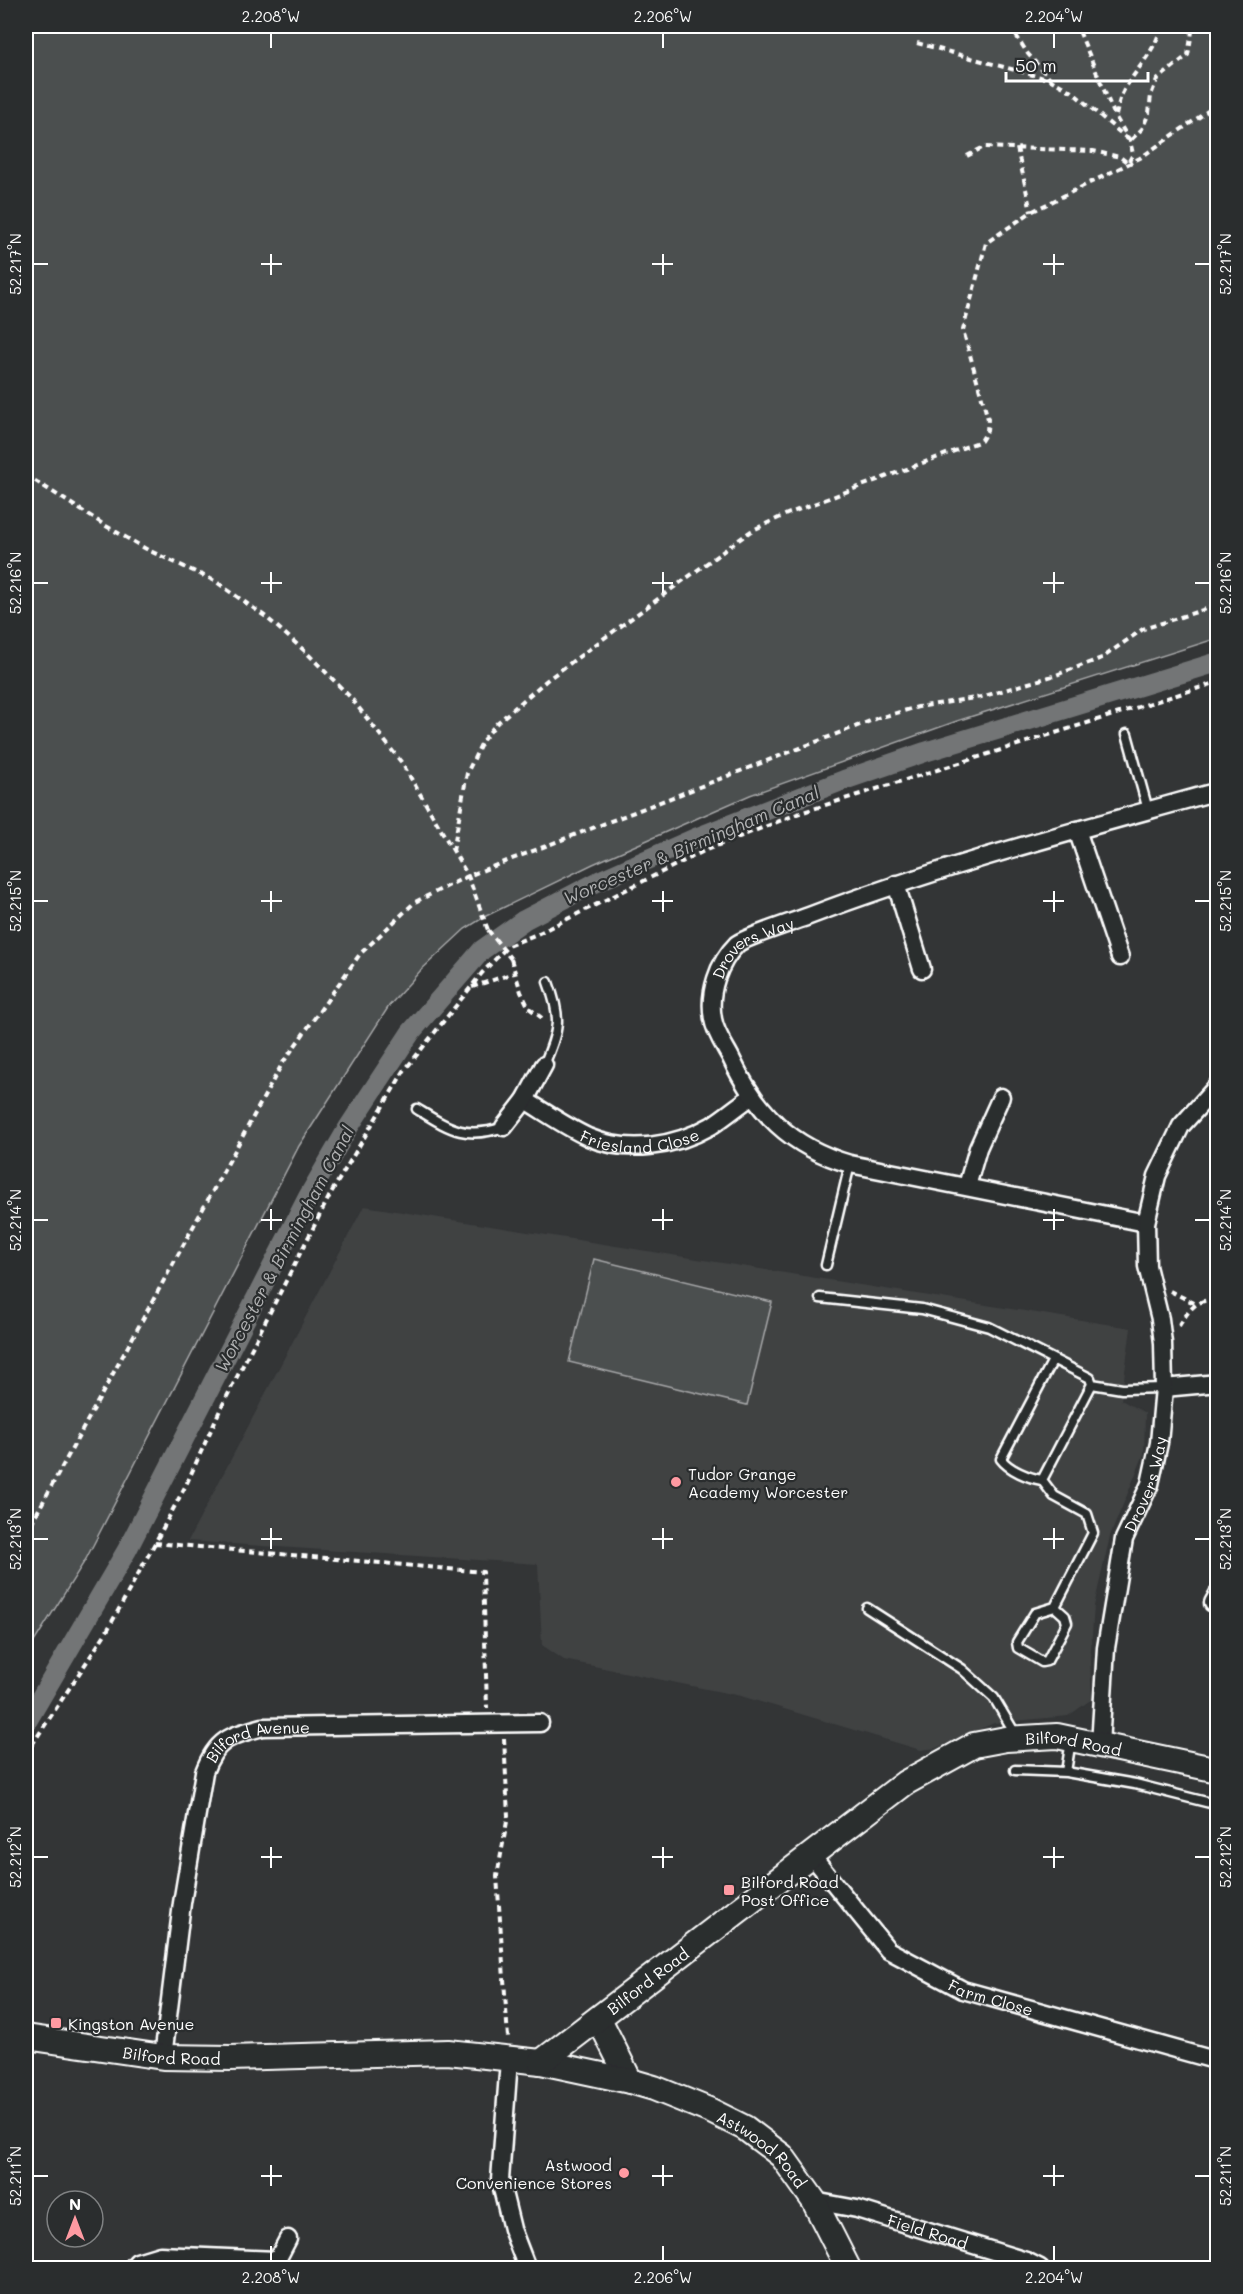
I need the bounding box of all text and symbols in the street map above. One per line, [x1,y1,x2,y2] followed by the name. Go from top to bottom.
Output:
[242,6,300,26] text: 2.208°W
[634,6,692,26] text: 2.206°W
[1025,6,1083,26] text: 2.204°W
[1006,45,1148,83] scale bar
[1015,53,1057,77] text: 50 m
[5,233,25,295] text: 52.217°N
[1215,233,1235,295] text: 52.217°N
[5,552,25,614] text: 52.216°N
[1215,552,1235,614] text: 52.216°N
[559,780,823,910] water label: Worcester & Birmingham Canal
[5,870,25,932] text: 52.215°N
[1215,870,1235,932] text: 52.215°N
[706,912,797,982] street label: Drovers Way
[209,1121,360,1376] water label: Worcester & Birmingham Canal
[577,1123,702,1157] street label: Friesland Close
[5,1189,25,1251] text: 52.214°N
[1215,1189,1235,1251] text: 52.214°N
[1118,1435,1170,1535] street label: Drovers Way
[688,1463,848,1502] place label: Tudor Grange Academy Worcester
[669,1475,683,1489] marker: Tudor Grange Academy Worcester
[5,1508,25,1570] text: 52.213°N
[1215,1508,1235,1570] text: 52.213°N
[200,1716,310,1766] street label: Bilford Avenue
[1024,1725,1124,1760] street label: Bilford Road
[5,1826,25,1888] text: 52.212°N
[1215,1826,1235,1888] text: 52.212°N
[741,1871,839,1910] place label: Bilford Road Post Office
[722,1883,736,1897] marker: Bilford Road Post Office
[602,1942,693,2019] street label: Bilford Road
[945,1974,1036,2020] street label: Farm Close
[68,2013,194,2034] place label: Kingston Avenue
[49,2016,63,2030] marker: Kingston Avenue
[122,2041,221,2068] street label: Bilford Road
[714,2105,812,2192] street label: Astwood Road
[5,2146,25,2206] text: 52.211°N
[1215,2146,1235,2206] text: 52.211°N
[456,2154,612,2193] place label: Astwood Convenience Stores
[617,2166,631,2180] marker: Astwood Convenience Stores
[45,2189,105,2249] north arrow
[69,2193,81,2214] text: N
[885,2209,971,2253] street label: Field Road
[242,2267,300,2287] text: 2.208°W
[634,2267,692,2287] text: 2.206°W
[1025,2267,1083,2287] text: 2.204°W

